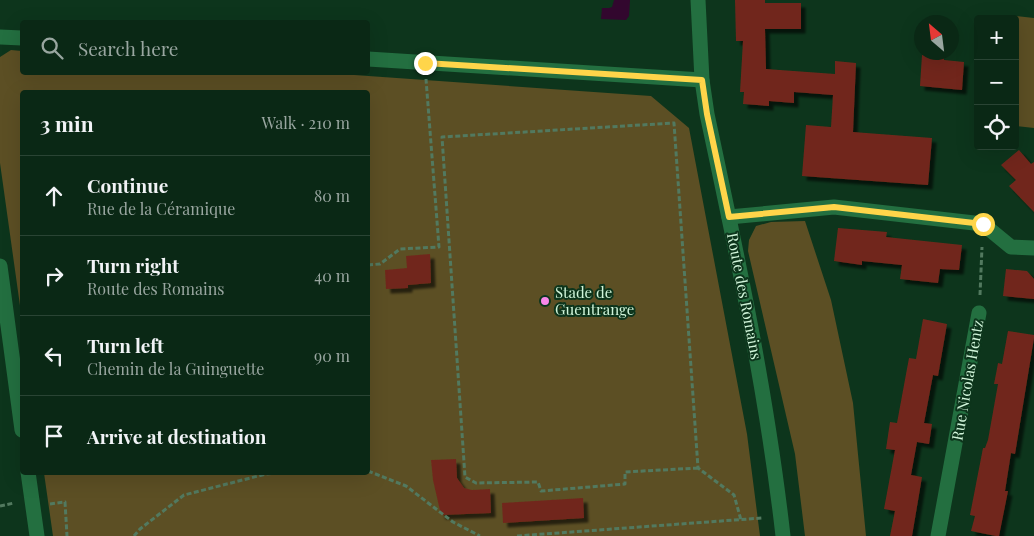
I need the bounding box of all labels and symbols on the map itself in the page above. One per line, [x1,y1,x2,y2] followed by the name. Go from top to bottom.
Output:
[914,15,959,60] north arrow
[414,52,437,75] route end
[972,213,995,236] route start
[723,231,767,361] street label: Route des Romains
[555,282,634,319] place label: Stade de Guentrange
[539,295,551,307] marker: Stade de Guentrange
[947,318,987,442] street label: Rue Nicolas Hentz

